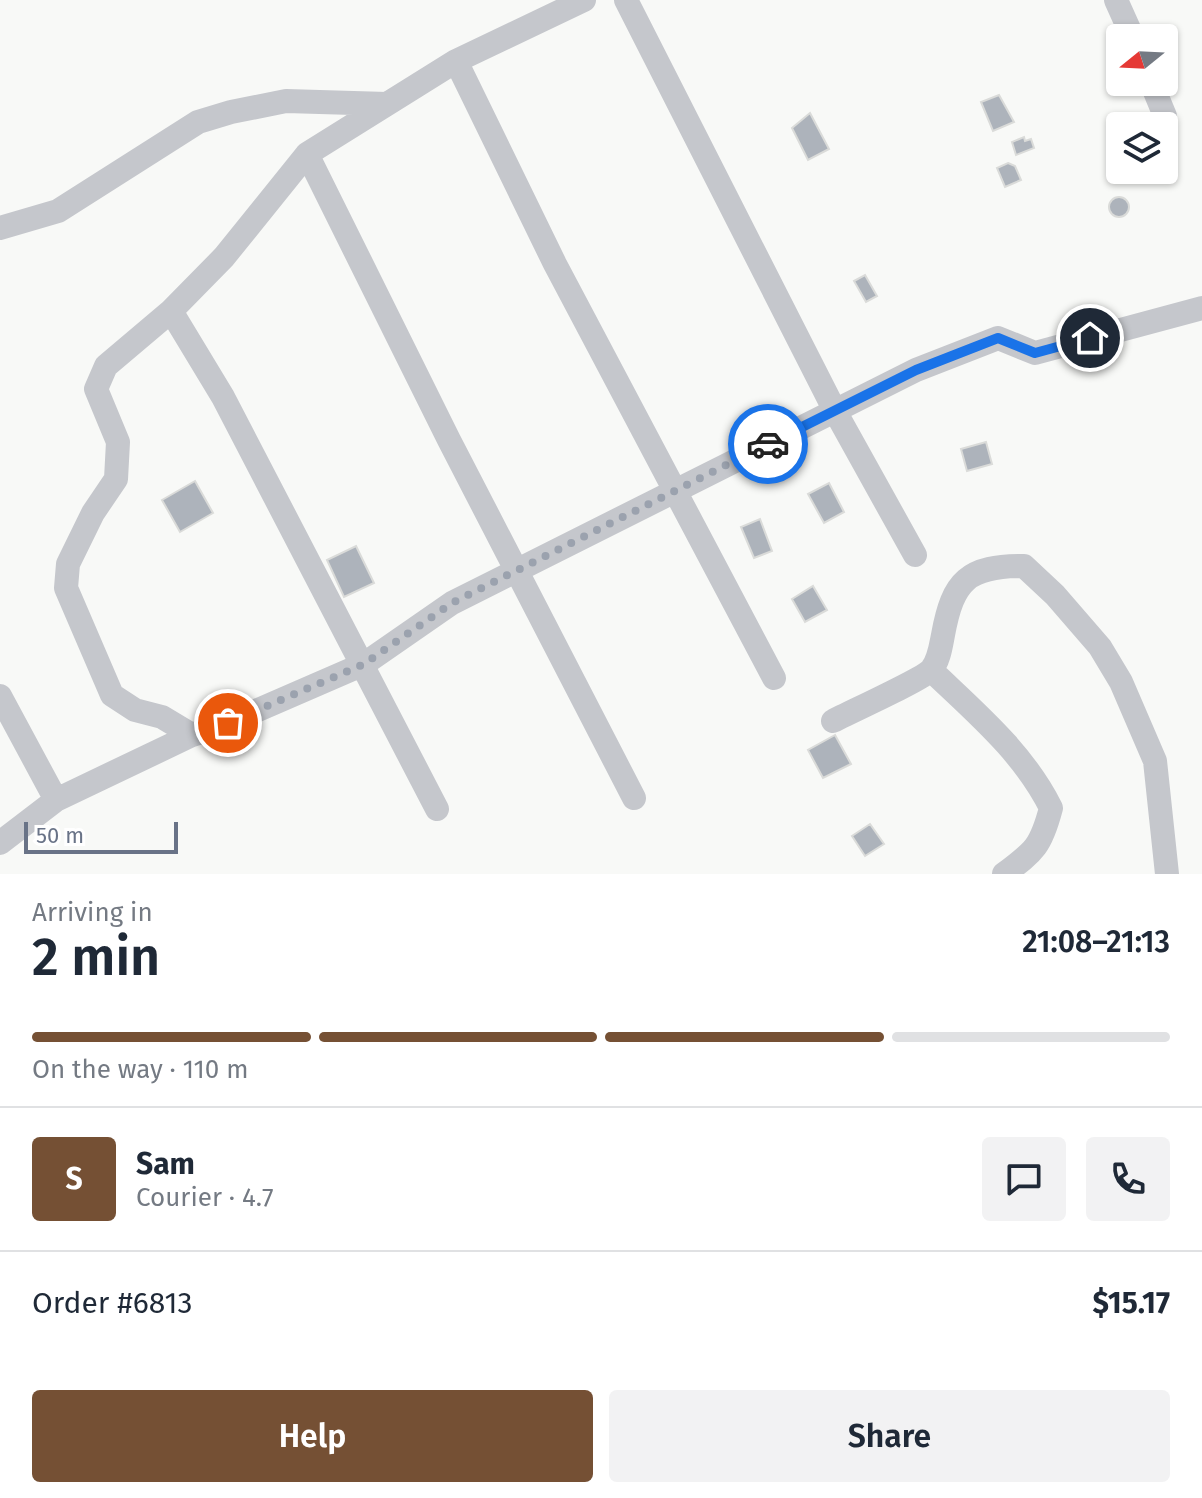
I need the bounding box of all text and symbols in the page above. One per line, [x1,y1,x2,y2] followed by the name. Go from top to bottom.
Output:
[1106,24,1178,96] north arrow
[1106,24,1178,184] map controls
[1106,112,1178,184] button: layers
[1056,304,1124,372] pin
[1068,316,1112,360] icon: home
[728,404,808,484] courier
[746,422,790,466] icon: car
[194,689,262,757] pin
[206,701,250,745] icon: bag
[24,818,178,854] scale bar
[36,822,84,849] text: 50 m
[32,897,153,928] text: Arriving in
[1022,924,1170,960] text: 21:08–21:13
[32,926,160,989] text: 2 min
[32,1054,249,1085] text: On the way · 110 m
[982,1137,1066,1221] button: chat
[1086,1137,1170,1221] button: phone
[136,1146,195,1182] text: Sam
[65,1161,83,1197] text: S
[136,1182,274,1213] text: Courier · 4.7
[32,1285,192,1321] text: Order #6813
[1092,1285,1170,1321] text: $15.17
[32,1390,593,1482] button: Help
[609,1390,1170,1482] button: Share

